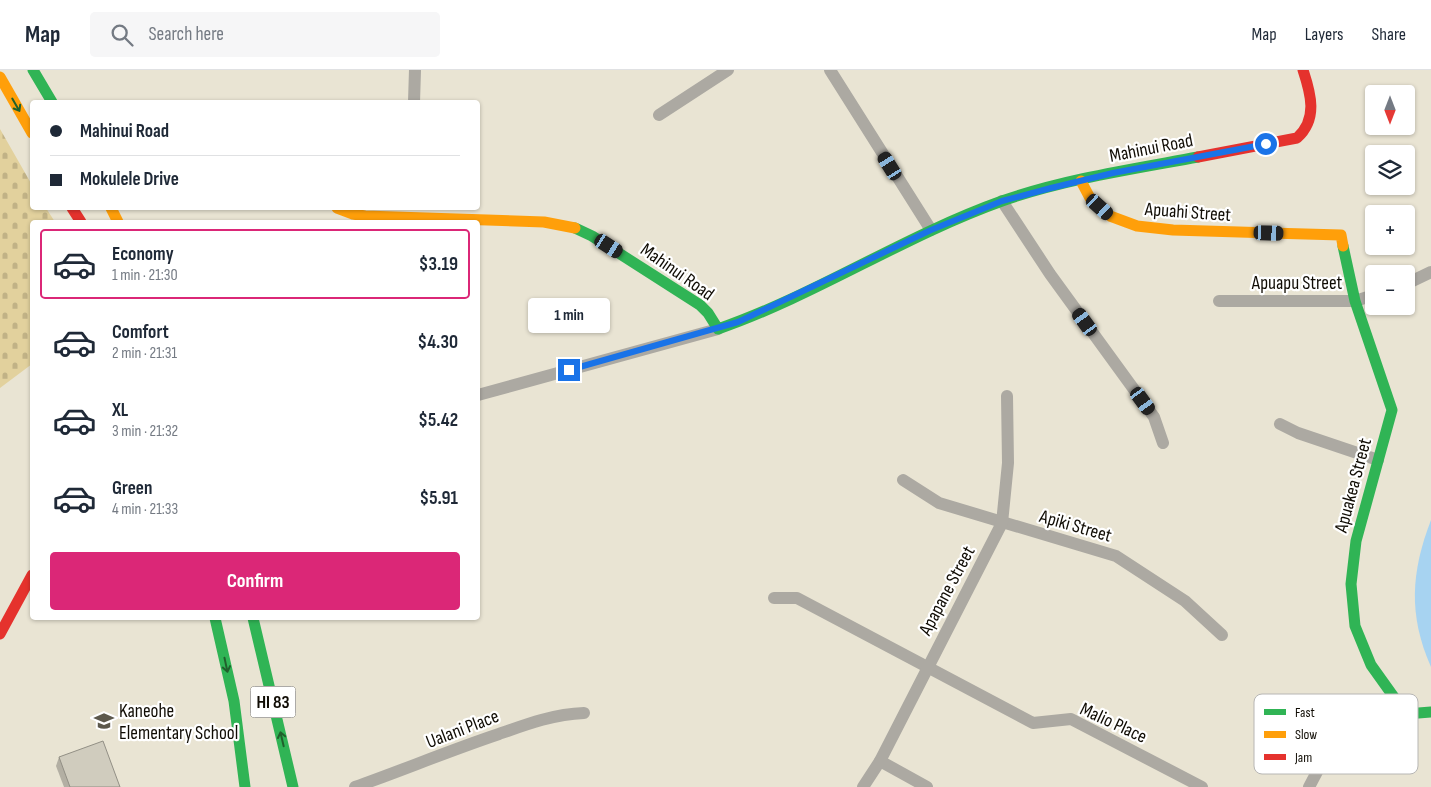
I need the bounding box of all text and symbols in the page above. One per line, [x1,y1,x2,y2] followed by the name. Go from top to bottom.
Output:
[90,12,440,57] search box
[25,20,60,49] text: Map
[108,21,136,49] icon: search
[148,23,224,46] text: Search here
[1252,24,1277,45] text: Map
[1305,24,1344,45] text: Layers
[1372,24,1406,45] text: Share
[1365,85,1415,135] north arrow
[1365,85,1415,315] map controls
[12,98,22,112] one-way arrow
[80,120,169,143] text: Mahinui Road
[1108,129,1195,168] street label: Mahinui Road
[1255,133,1277,155] route start
[1365,145,1415,195] button: layers
[875,149,904,183] car
[80,168,179,191] text: Mokulele Drive
[1083,191,1116,223] car
[1143,198,1232,227] street label: Apuahi Street
[1365,205,1415,255] button: +
[1253,225,1284,241] car
[592,232,625,260] car
[636,239,718,306] street label: Mahinui Road
[52,242,97,287] icon: car
[112,243,174,266] text: Economy
[419,253,458,276] text: $3.19
[1365,265,1415,315] button: −
[112,266,178,285] text: 1 min · 21:30
[1251,272,1342,295] street label: Apuapu Street
[528,298,610,332] callout: 1 min
[1070,305,1099,339] car
[554,306,584,325] text: 1 min
[52,320,97,365] icon: car
[112,321,169,344] text: Comfort
[418,331,458,354] text: $4.30
[112,344,177,363] text: 2 min · 21:31
[558,359,580,381] route end
[1128,384,1157,418] car
[52,398,97,443] icon: car
[112,399,128,422] text: XL
[418,409,458,432] text: $5.42
[112,422,178,441] text: 3 min · 21:32
[1330,436,1377,536] street label: Apuakea Street
[52,476,97,521] icon: car
[112,477,152,500] text: Green
[419,487,458,510] text: $5.91
[112,500,178,519] text: 4 min · 21:33
[1036,505,1114,548] street label: Apiki Street
[914,542,981,640] street label: Apapane Street
[50,552,460,610] button: Confirm
[222,657,231,673] one-way arrow
[250,686,296,718] road number: HI 83
[1254,694,1418,774] legend
[1076,698,1150,749] street label: Malio Place
[119,700,238,745] place label: Kaneohe Elementary School
[1295,704,1315,721] text: Fast
[423,705,502,754] street label: Ualani Place
[93,710,115,732] school or university icon: Kaneohe Elementary School
[1295,726,1317,743] text: Slow
[277,732,286,748] one-way arrow
[1294,749,1312,766] text: Jam

